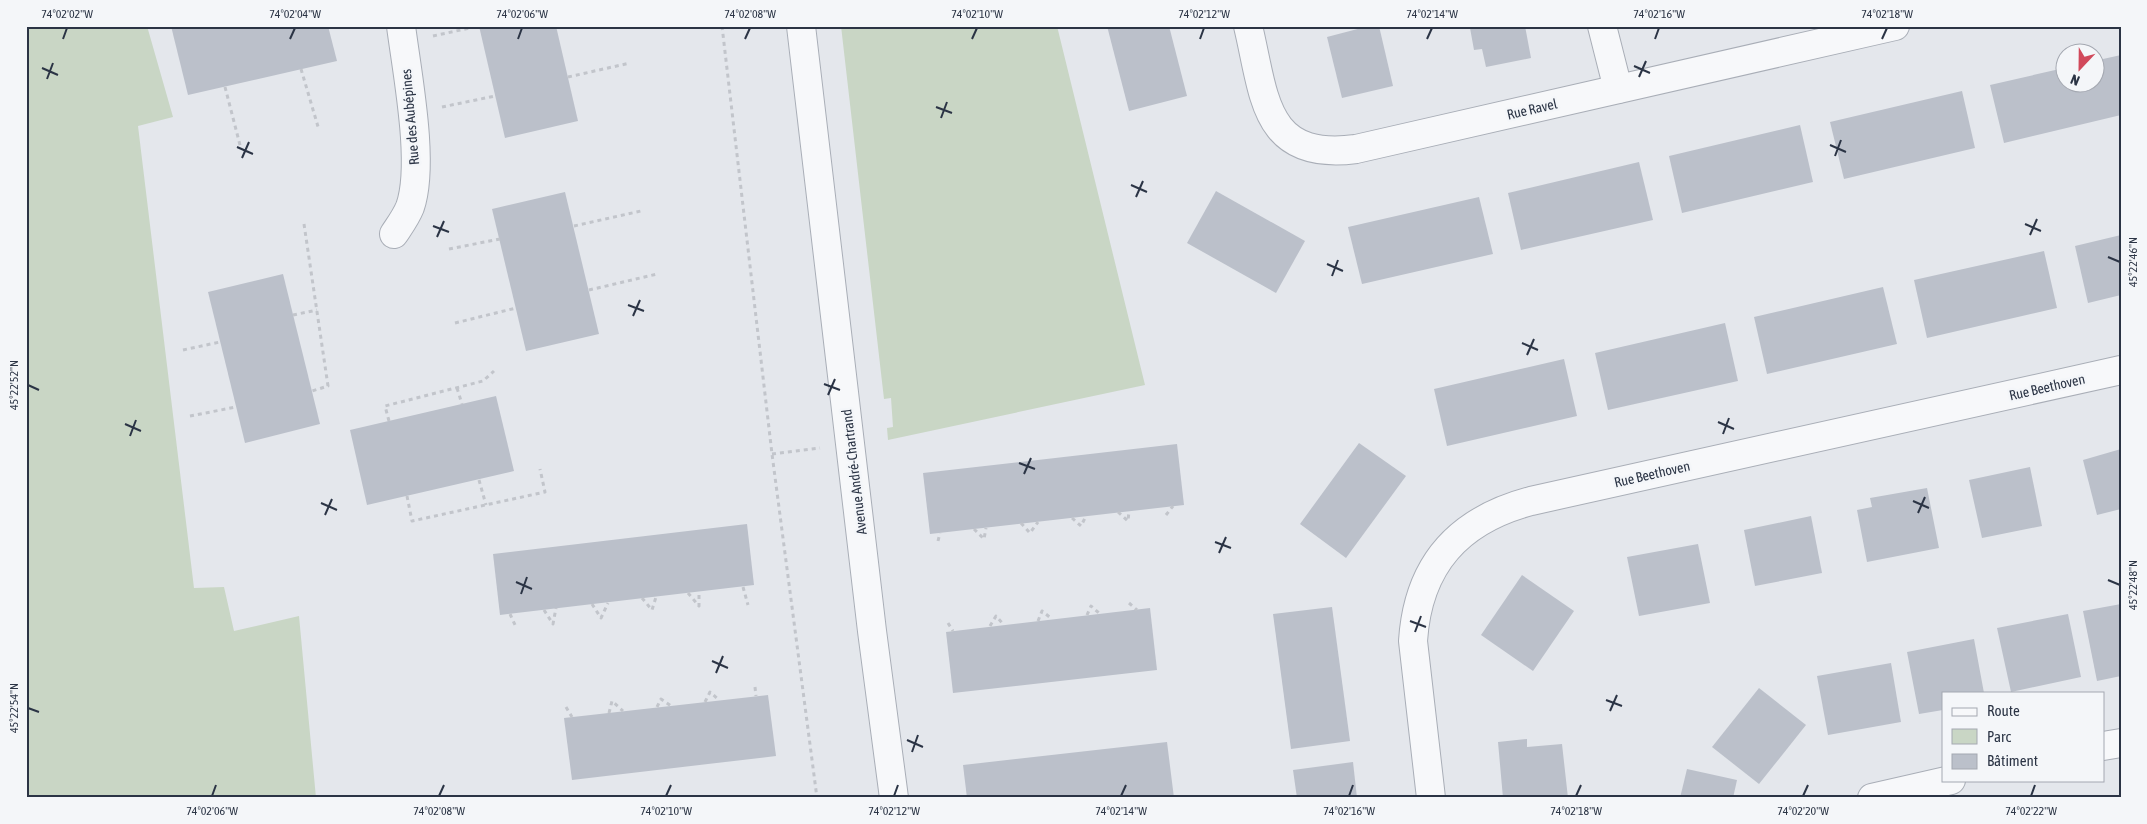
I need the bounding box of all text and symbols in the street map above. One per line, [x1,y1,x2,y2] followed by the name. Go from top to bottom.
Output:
[41,7,93,21] text: 74°02'02"W
[269,7,321,21] text: 74°02'04"W
[496,7,548,21] text: 74°02'06"W
[724,7,776,21] text: 74°02'08"W
[951,7,1003,21] text: 74°02'10"W
[1178,7,1230,21] text: 74°02'12"W
[1406,7,1458,21] text: 74°02'14"W
[1633,7,1685,21] text: 74°02'16"W
[1861,7,1913,21] text: 74°02'18"W
[2054,42,2104,92] north arrow
[398,68,422,166] street label: Rue des Aubépines
[2068,71,2082,89] text: N
[1505,95,1559,123] street label: Rue Ravel
[2126,237,2140,287] text: 45°22'46"N
[7,360,21,410] text: 45°22'52"N
[2008,371,2086,403] street label: Rue Beethoven
[838,408,870,536] street label: Avenue André-Chartrand
[1613,458,1691,490] street label: Rue Beethoven
[2126,560,2140,610] text: 45°22'48"N
[7,683,21,733] text: 45°22'54"N
[1942,692,2104,782] legend
[1987,702,2020,719] text: Route
[1987,728,2011,745] text: Parc
[1987,752,2038,769] text: Bâtiment
[186,804,238,818] text: 74°02'06"W
[413,804,465,818] text: 74°02'08"W
[640,804,692,818] text: 74°02'10"W
[868,804,920,818] text: 74°02'12"W
[1095,804,1147,818] text: 74°02'14"W
[1323,804,1375,818] text: 74°02'16"W
[1550,804,1602,818] text: 74°02'18"W
[1777,804,1829,818] text: 74°02'20"W
[2005,804,2057,818] text: 74°02'22"W

